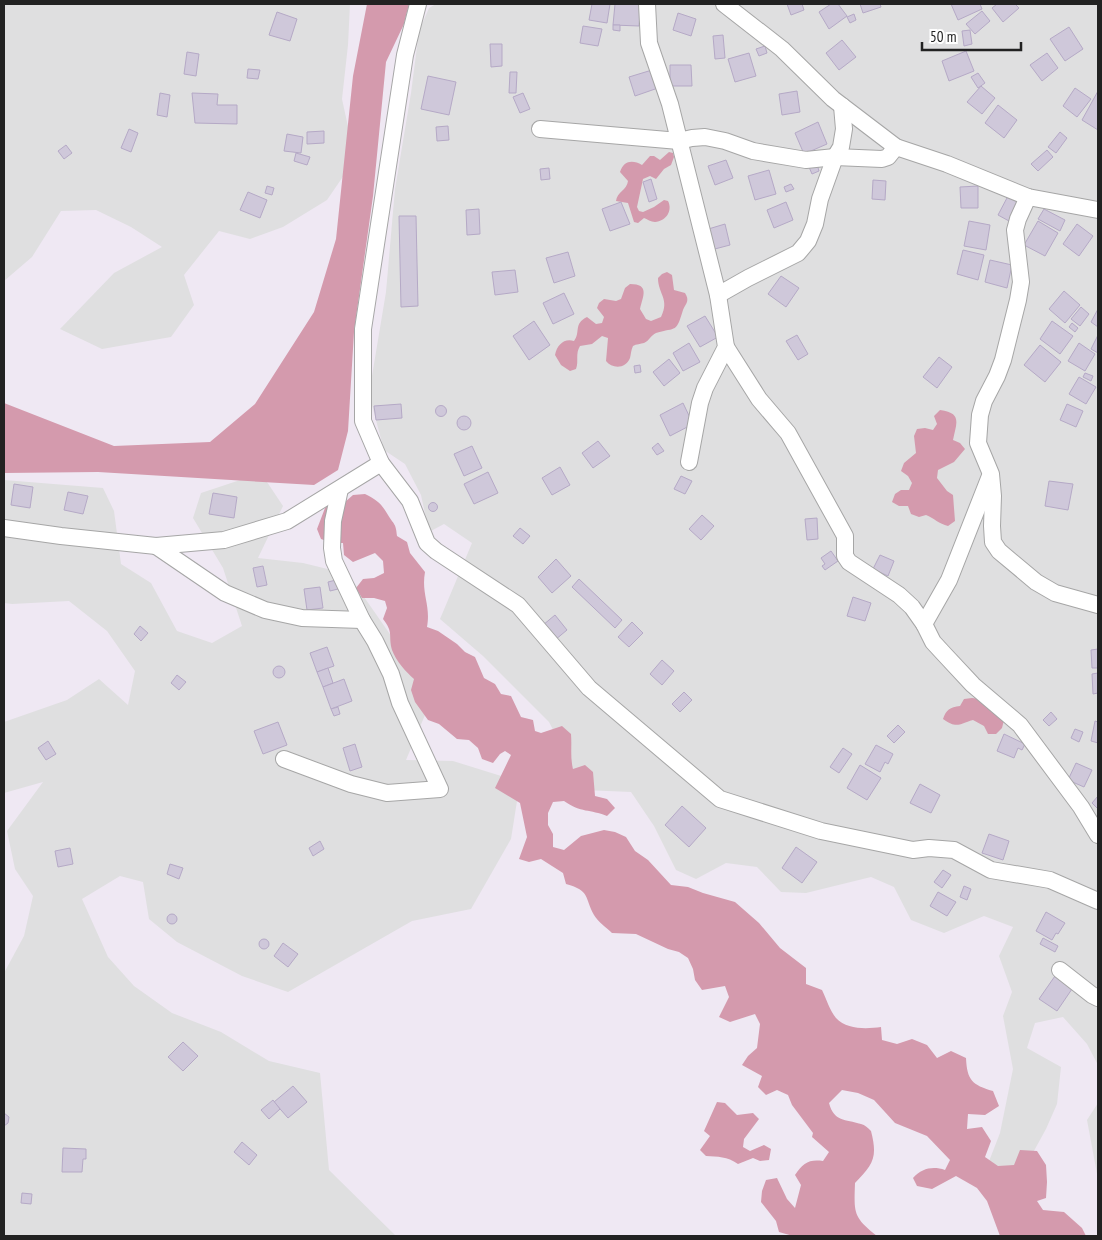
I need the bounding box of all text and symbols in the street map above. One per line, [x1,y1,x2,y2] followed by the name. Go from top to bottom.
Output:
[922,20,1021,52] scale bar
[930,27,956,46] text: 50 m

